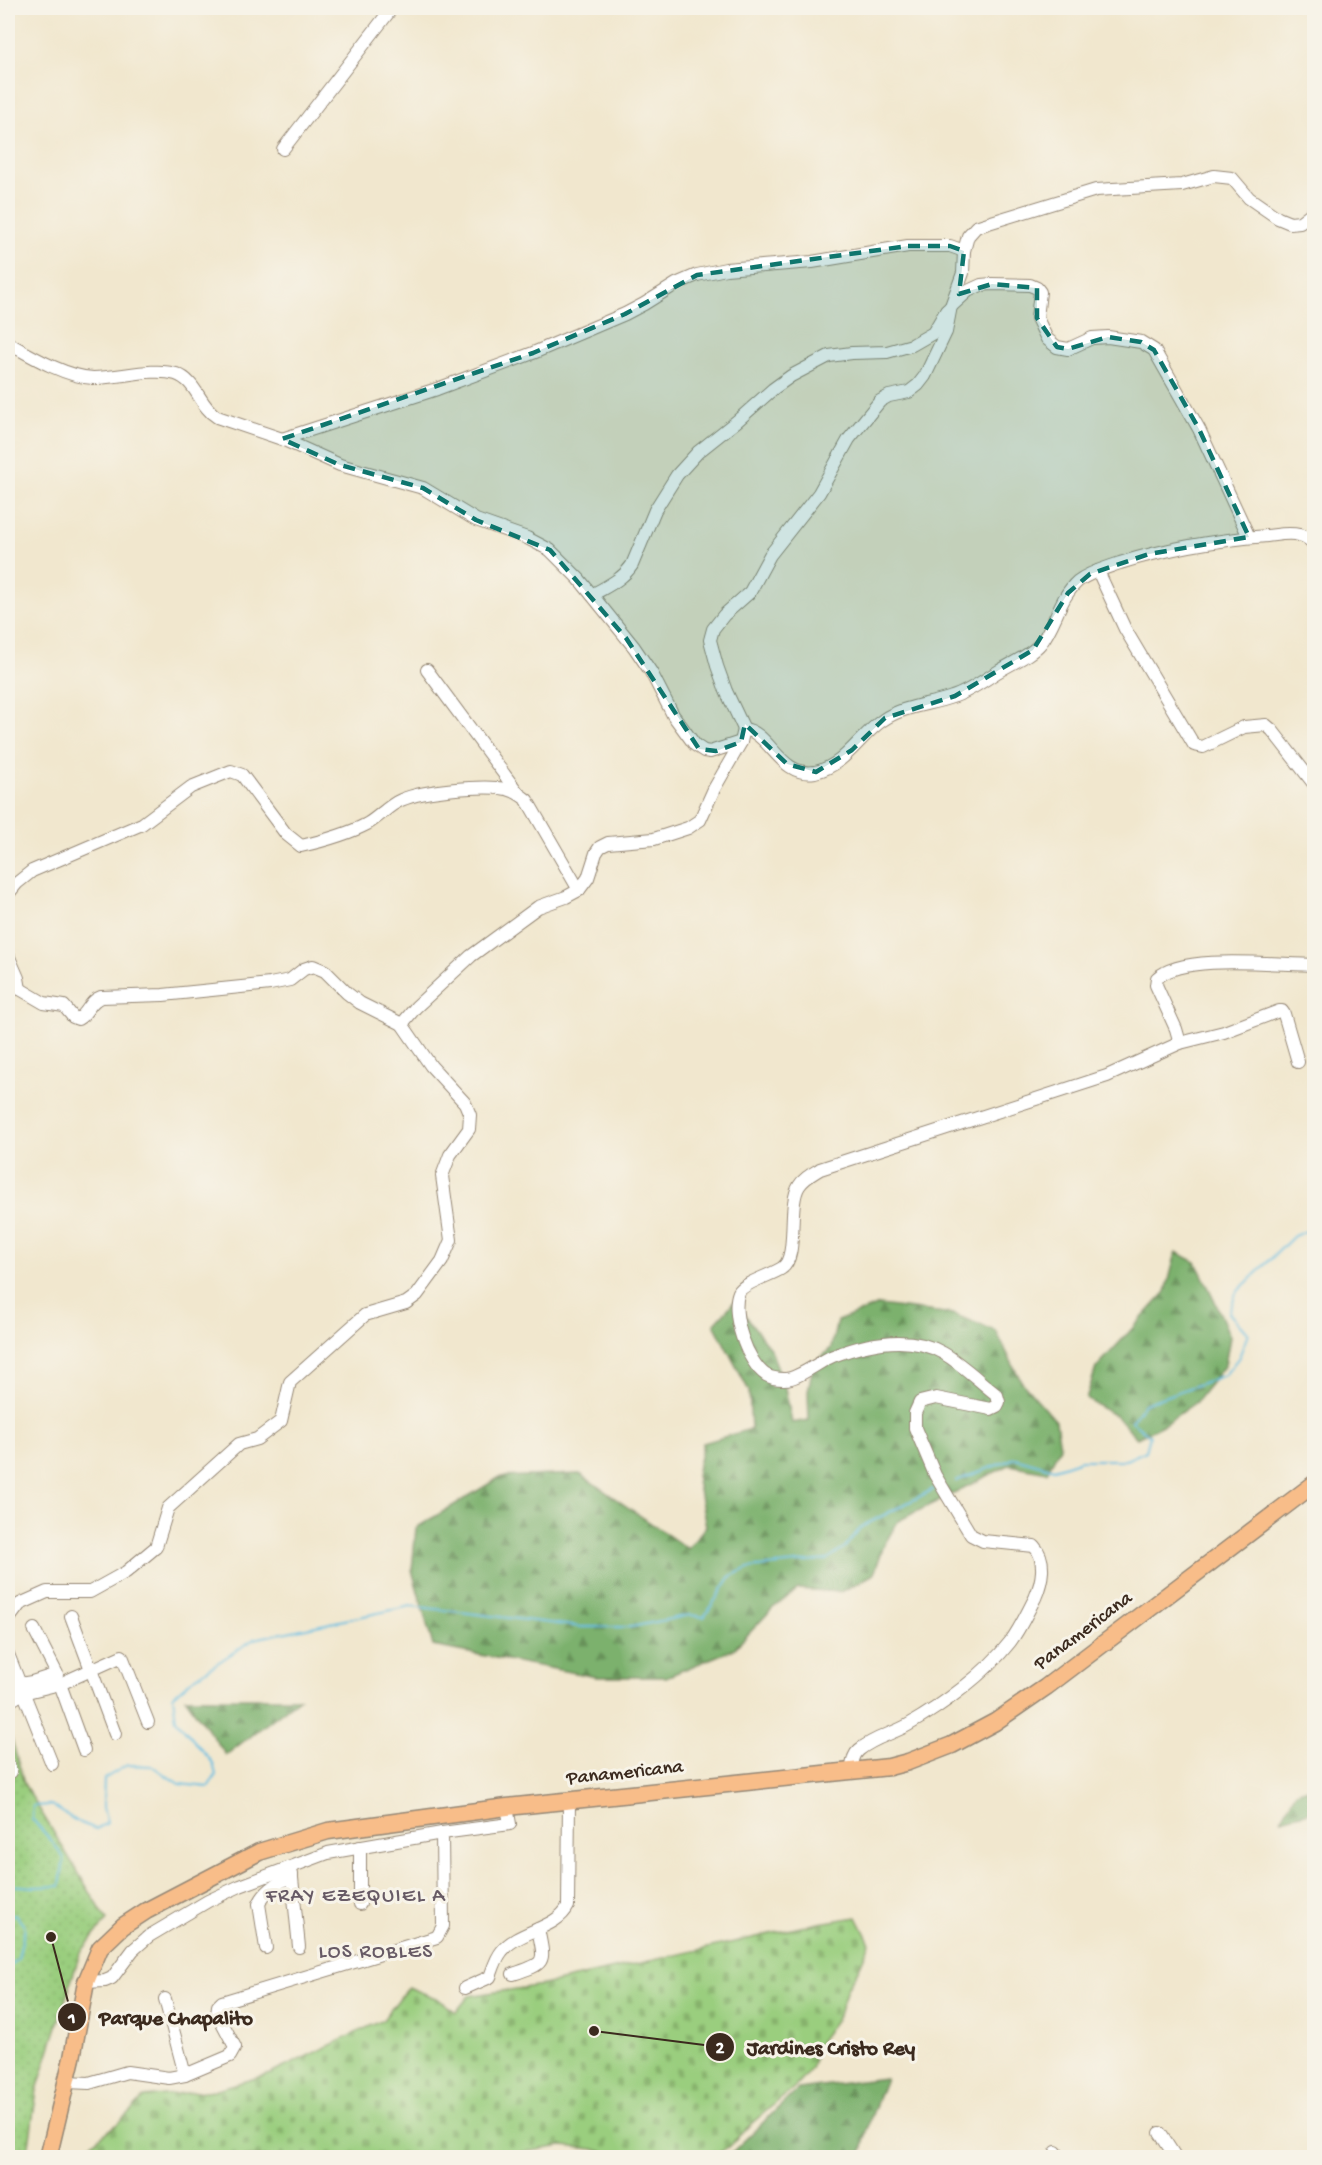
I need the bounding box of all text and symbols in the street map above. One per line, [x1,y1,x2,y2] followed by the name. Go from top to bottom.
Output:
[1029,1587,1138,1677] street label: Panamericana
[565,1756,685,1792] street label: Panamericana
[265,1885,446,1910] district label: FRAY EZEQUIEL A
[319,1941,433,1966] district label: LOS ROBLES
[57,1997,265,2036] callout: Parque Chapalito
[98,2008,253,2033] text: Parque Chapalito
[67,2009,76,2030] text: 1
[705,2027,927,2066] callout: Jardines Cristo Rey
[746,2038,916,2063] text: Jardines Cristo Rey
[716,2039,725,2060] text: 2

